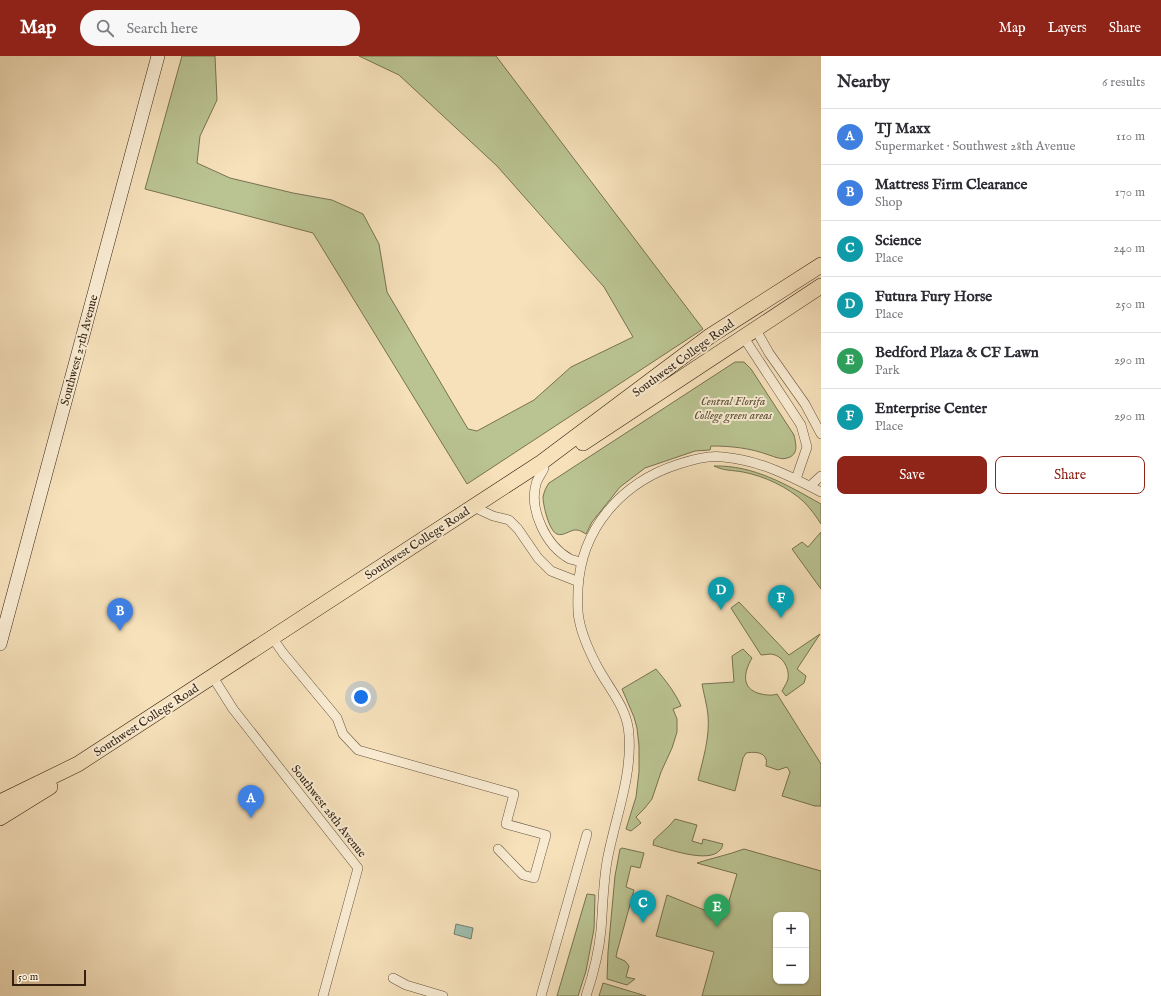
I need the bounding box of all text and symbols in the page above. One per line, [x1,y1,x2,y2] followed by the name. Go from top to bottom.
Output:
[80,10,360,46] search box
[20,16,56,40] text: Map
[94,17,116,39] icon: search
[126,19,198,38] text: Search here
[999,19,1026,37] text: Map
[1048,19,1087,37] text: Layers
[1109,19,1141,37] text: Share
[837,72,890,93] text: Nearby
[1102,74,1145,91] text: 6 results
[875,119,931,138] text: TJ Maxx
[846,128,854,145] text: A
[1116,128,1145,145] text: 110 m
[875,138,1075,155] text: Supermarket · Southwest 28th Avenue
[875,175,1027,194] text: Mattress Firm Clearance
[846,184,854,201] text: B
[1115,184,1145,201] text: 170 m
[875,194,903,211] text: Shop
[875,231,921,250] text: Science
[845,240,855,257] text: C
[1113,240,1145,257] text: 240 m
[875,250,903,267] text: Place
[875,287,992,306] text: Futura Fury Horse
[57,293,102,407] street label: Southwest 27th Avenue
[845,296,855,313] text: D
[1115,296,1145,313] text: 250 m
[875,306,903,323] text: Place
[629,316,738,400] street label: Southwest College Road
[875,343,1039,362] text: Bedford Plaza & CF Lawn
[845,352,855,369] text: E
[1114,352,1145,369] text: 290 m
[875,362,900,379] text: Park
[694,394,772,424] park label: Central Florifa College green areas
[875,399,987,418] text: Enterprise Center
[846,408,854,425] text: F
[1114,408,1145,425] text: 290 m
[875,418,903,435] text: Place
[837,456,987,494] button: Save
[995,456,1145,494] button: Share
[362,504,473,583] street label: Southwest College Road
[708,577,734,610] pin: D
[768,585,794,618] pin: F
[107,598,133,631] pin: B
[91,681,202,760] street label: Southwest College Road
[351,687,371,707] your location
[288,762,370,861] street label: Southwest 28th Avenue
[238,785,264,818] pin: A
[630,890,656,923] pin: C
[704,894,730,927] pin: E
[773,912,809,984] map controls
[773,912,809,948] button: +
[773,948,809,984] button: −
[12,968,86,987] scale bar
[18,970,38,984] text: 50 m

